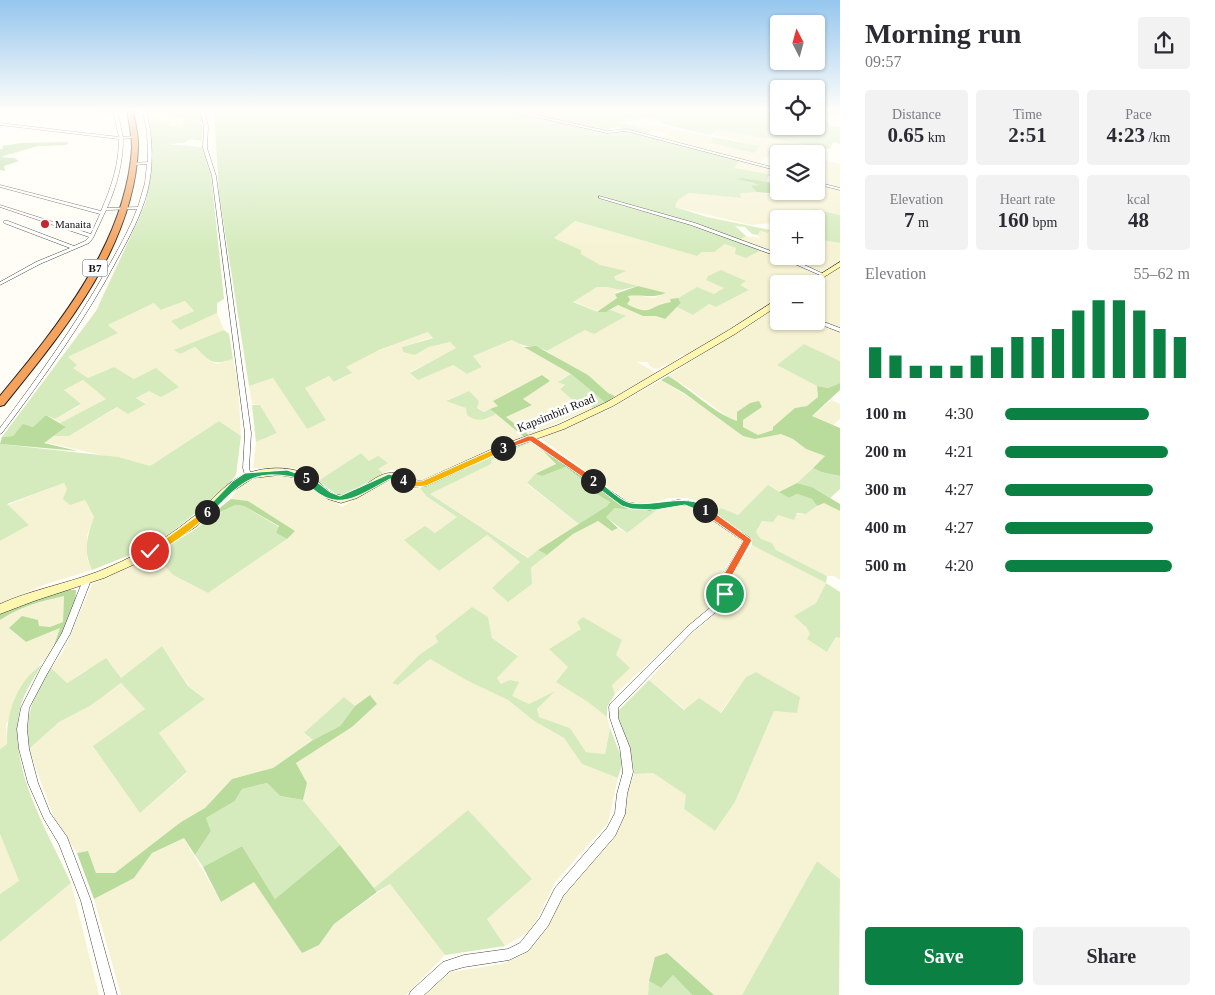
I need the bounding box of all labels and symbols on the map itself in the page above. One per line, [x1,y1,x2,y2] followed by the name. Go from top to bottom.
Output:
[770,15,825,70] north arrow
[39,218,51,230] marker: Manaita
[55,218,91,230] place label: Manaita
[82,260,108,276] road number: B7
[515,391,597,435] street label: Kapsimbiri Road
[490,436,516,460] pin: 3
[294,466,318,490] pin: 5
[390,468,416,492] pin: 4
[580,468,606,494] pin: 2
[692,498,718,522] pin: 1
[194,500,220,524] pin: 6
[129,530,171,572] pin
[704,573,746,615] pin

